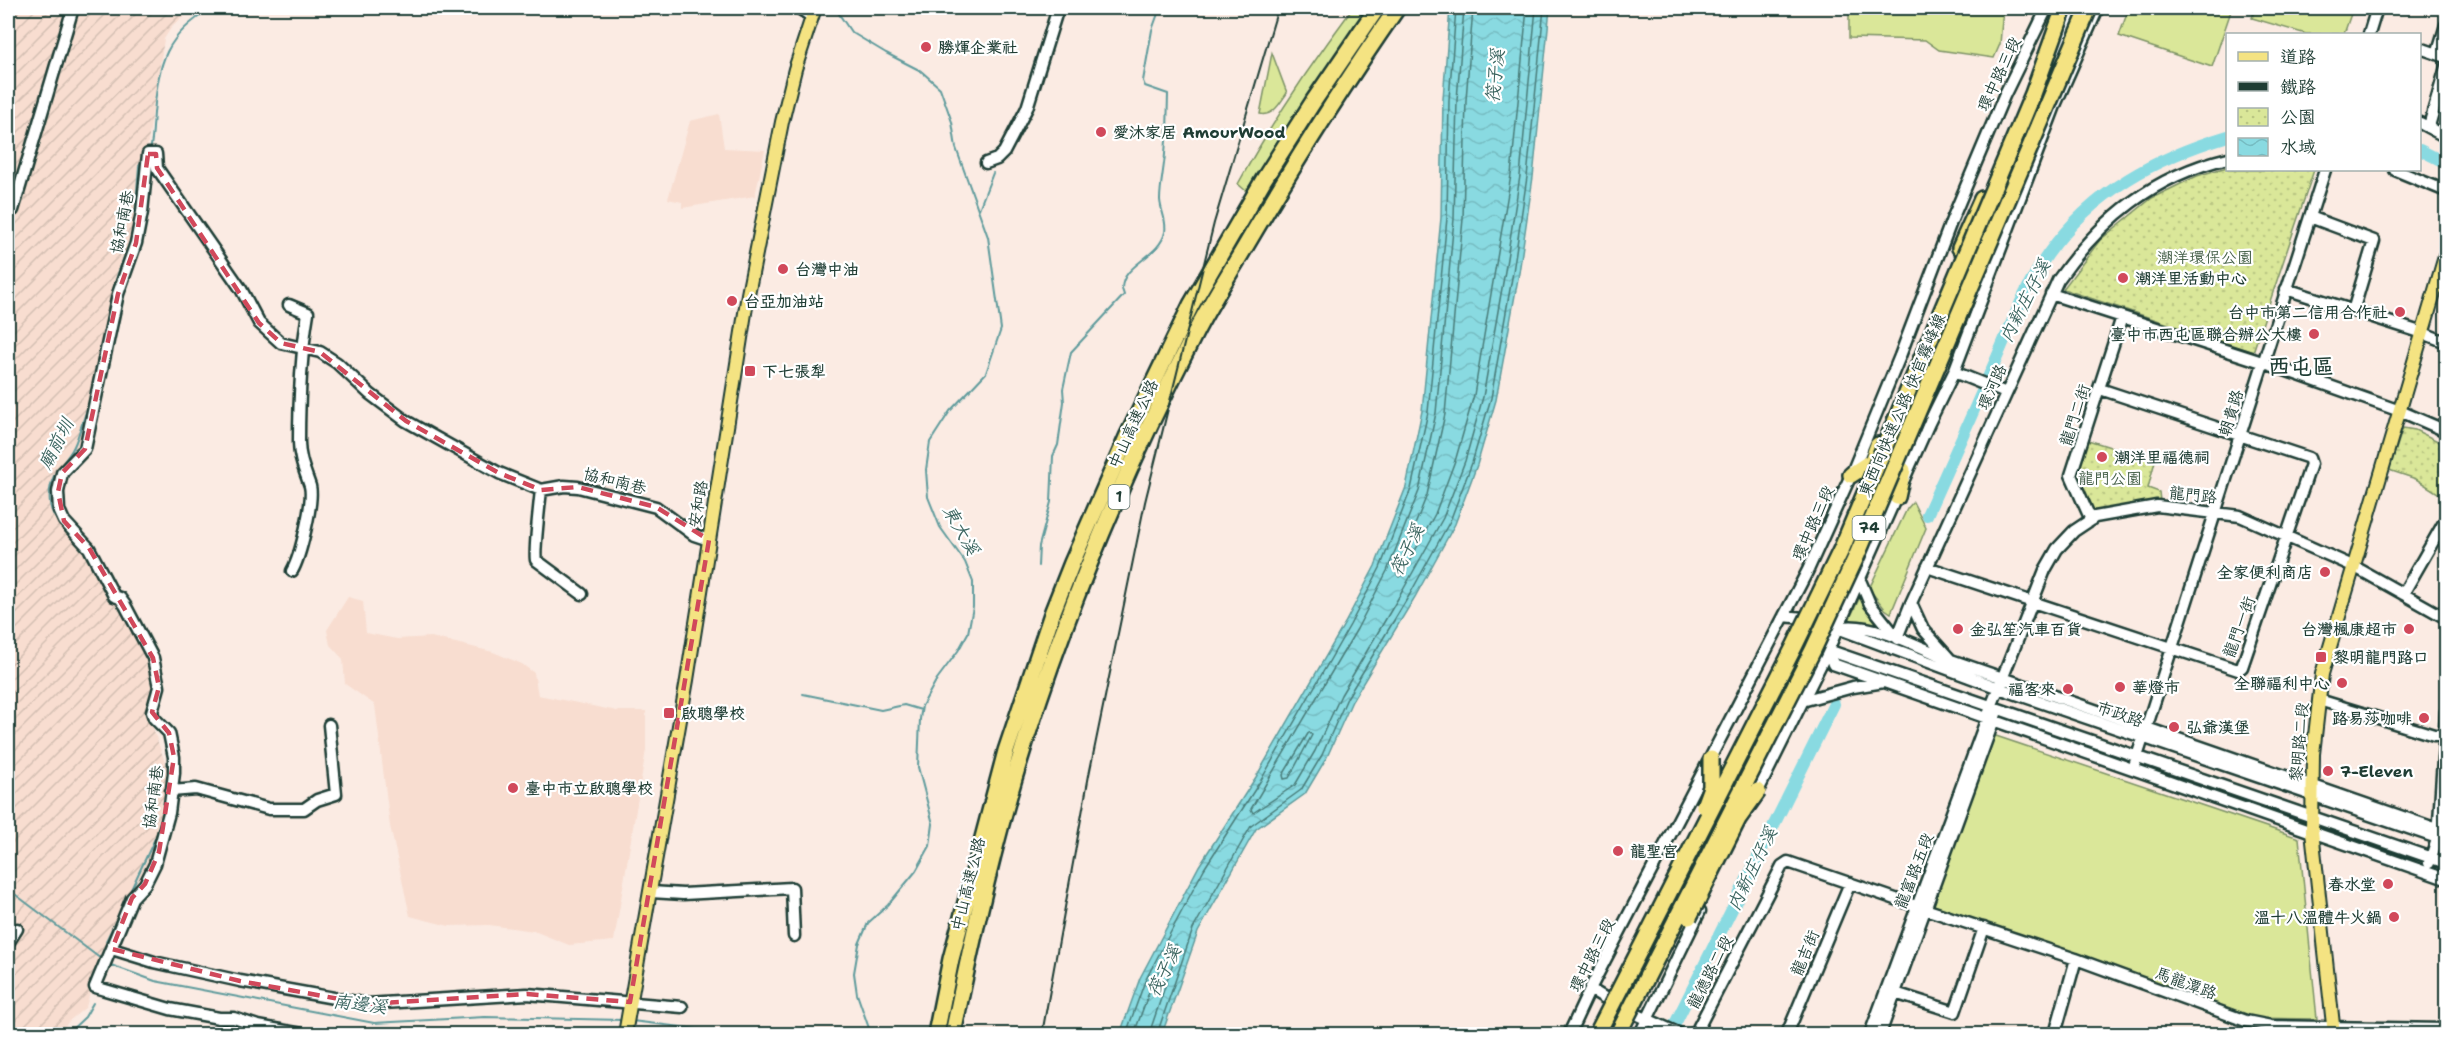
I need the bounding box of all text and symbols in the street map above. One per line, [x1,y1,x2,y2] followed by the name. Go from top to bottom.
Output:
[1973,33,2025,115] street label: 環中路三段
[2226,33,2421,171] legend
[938,37,1018,58] place label: 勝煇企業社
[919,40,933,54] marker: 勝煇企業社
[2280,45,2316,69] text: 道路
[1480,47,1510,104] water label: 筏子溪
[2280,75,2316,99] text: 鐵路
[2280,105,2316,129] text: 公園
[1113,122,1286,143] place label: 愛沐家居 AmourWood
[1094,125,1108,139] marker: 愛沐家居 AmourWood
[2280,135,2316,159] text: 水域
[106,189,138,255] street label: 協和南巷
[2157,247,2253,268] park label: 潮洋環保公園
[1994,255,2057,347] water label: 內新庄仔溪
[795,259,859,280] place label: 台灣中油
[776,262,790,276] marker: 台灣中油
[2135,268,2247,289] place label: 潮洋里活動中心
[2116,271,2130,285] marker: 潮洋里活動中心
[744,291,824,312] place label: 台亞加油站
[725,294,739,308] marker: 台亞加油站
[2228,302,2388,323] place label: 台中市第二信用合作社
[2393,305,2407,319] marker: 台中市第二信用合作社
[1854,310,1950,500] street label: 東西向快速公路 快官霧峰線
[2110,324,2302,345] place label: 臺中市西屯區聯合辦公大樓
[2307,327,2321,341] marker: 臺中市西屯區聯合辦公大樓
[2268,352,2334,381] district label: 西屯區
[762,361,826,382] place label: 下七張犁
[1973,361,2011,413] street label: 環河路
[743,364,757,378] marker: 下七張犁
[1103,376,1163,472] street label: 中山高速公路
[2055,381,2095,449] street label: 龍門二街
[2214,387,2248,439] street label: 朝貴路
[33,413,80,474] water label: 廟前圳
[2114,447,2210,468] place label: 潮洋里福德祠
[2095,450,2109,464] marker: 潮洋里福德祠
[581,463,649,499] street label: 協和南巷
[2078,468,2142,489] park label: 龍門公園
[684,479,712,529] street label: 安和路
[1787,482,1839,564] street label: 環中路三段
[2168,482,2218,508] street label: 龍門路
[1108,485,1130,509] road number: 1
[937,501,985,560] water label: 東大溪
[1852,516,1886,540] road number: 74
[1384,520,1430,580] water label: 筏子溪
[2217,562,2313,583] place label: 全家便利商店
[2318,565,2332,579] marker: 全家便利商店
[2218,593,2260,661] street label: 龍門一街
[1970,619,2082,640] place label: 金弘笙汽車百貨
[2301,619,2397,640] place label: 台灣楓康超市
[1951,622,1965,636] marker: 金弘笙汽車百貨
[2402,622,2416,636] marker: 台灣楓康超市
[2333,647,2429,668] place label: 黎明龍門路口
[2314,650,2328,664] marker: 黎明龍門路口
[2234,673,2330,694] place label: 全聯福利中心
[2335,676,2349,690] marker: 全聯福利中心
[2132,677,2180,698] place label: 華燈市
[2008,679,2056,700] place label: 福客來
[2113,680,2127,694] marker: 華燈市
[2061,682,2075,696] marker: 福客來
[2094,696,2146,732] street label: 市政路
[2285,701,2313,783] street label: 黎明路二段
[681,703,745,724] place label: 啟聰學校
[662,706,676,720] marker: 啟聰學校
[2332,708,2412,729] place label: 路易莎咖啡
[2417,711,2431,725] marker: 路易莎咖啡
[2186,717,2250,738] place label: 弘爺漢堡
[2167,720,2181,734] marker: 弘爺漢堡
[2340,761,2413,782] place label: 7-Eleven
[138,764,168,830] street label: 協和南巷
[2321,764,2335,778] marker: 7-Eleven
[525,778,653,799] place label: 臺中市立啟聰學校
[506,781,520,795] marker: 臺中市立啟聰學校
[1721,822,1783,915] water label: 內新庄仔溪
[1890,830,1938,912] street label: 龍富路五段
[946,835,990,933] street label: 中山高速公路
[1630,841,1678,862] place label: 龍聖宮
[1611,844,1625,858] marker: 龍聖宮
[2328,874,2376,895] place label: 春水堂
[2381,877,2395,891] marker: 春水堂
[2254,907,2382,928] place label: 溫十八溫體牛火鍋
[2387,910,2401,924] marker: 溫十八溫體牛火鍋
[1564,915,1620,995] street label: 環中路三段
[1786,927,1824,979] street label: 龍吉街
[1682,932,1738,1012] street label: 龍德路二段
[1141,941,1187,1001] water label: 筏子溪
[2152,962,2220,1004] street label: 馬龍潭路
[332,989,389,1019] water label: 南邊溪

